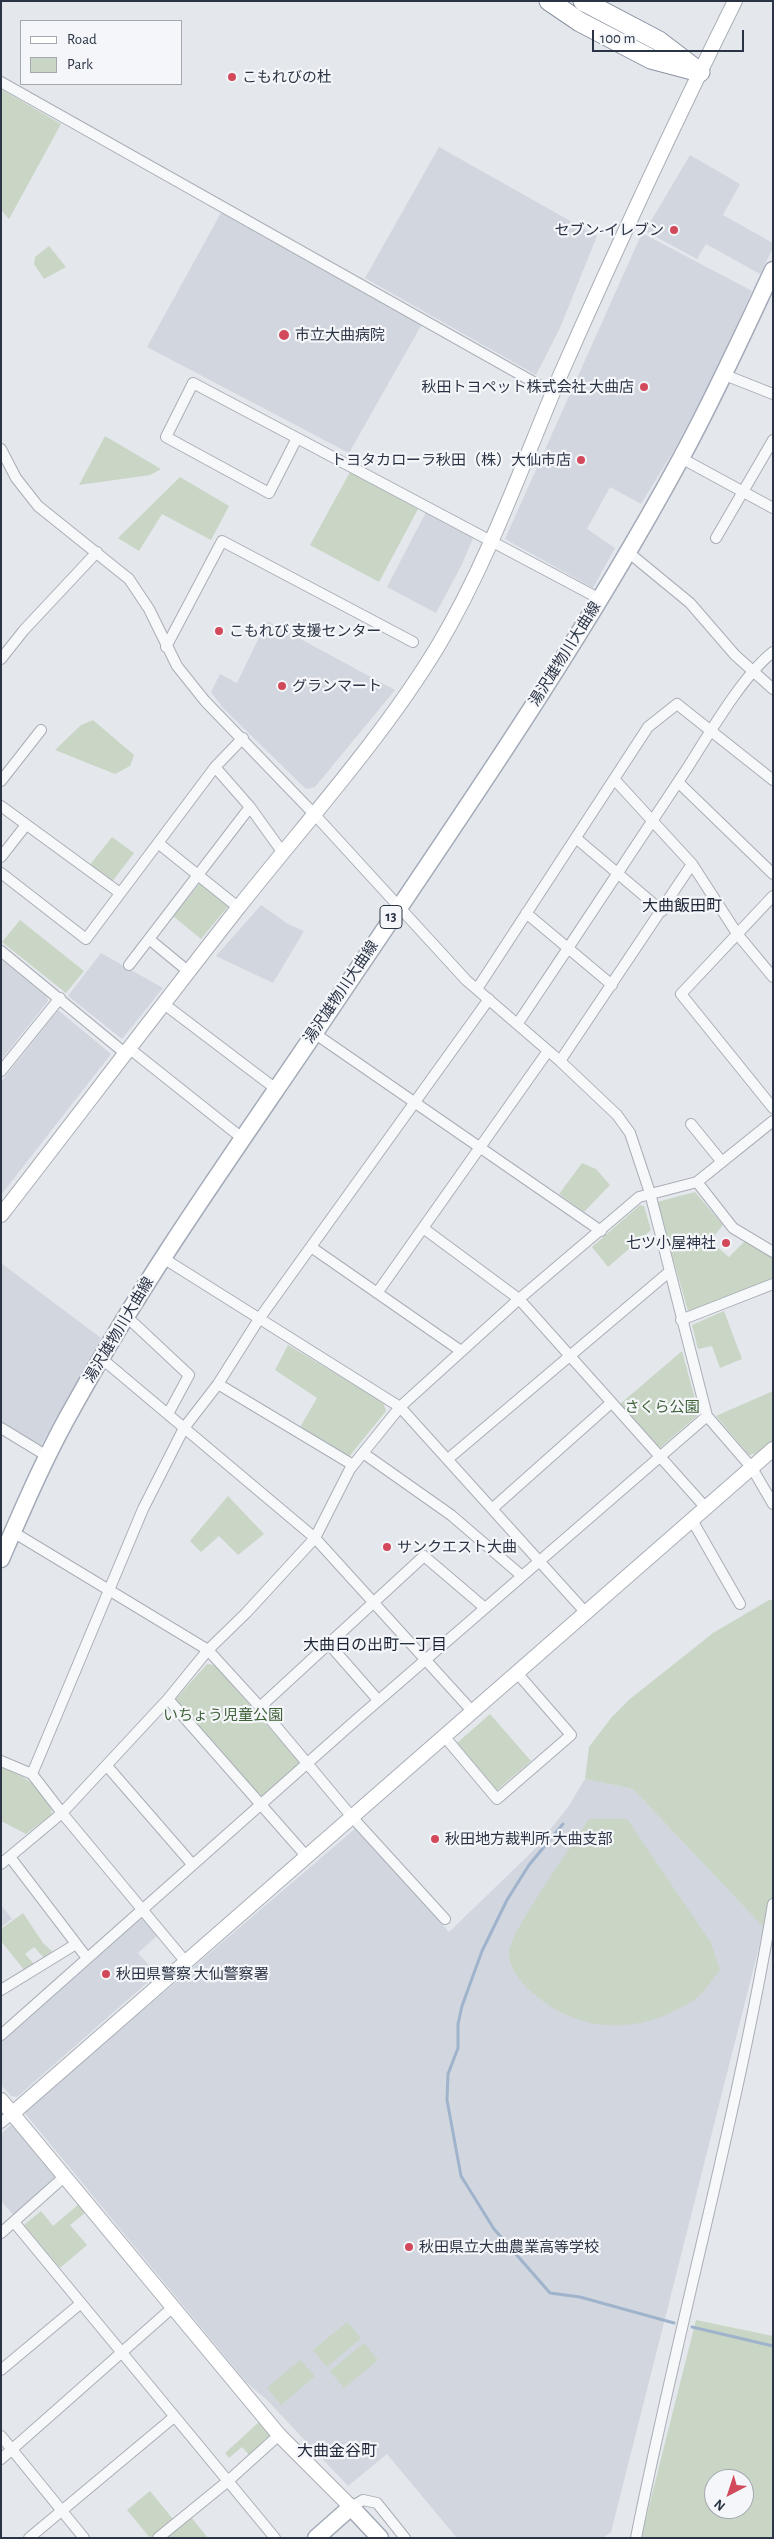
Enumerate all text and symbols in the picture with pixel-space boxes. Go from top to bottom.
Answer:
legend [20,20,182,85]
scale bar [594,20,746,52]
text: 100 m [600,31,635,46]
text: Road [67,32,97,47]
text: Park [67,57,93,72]
place label: こもれびの杜 [242,68,332,86]
marker: こもれびの杜 [226,71,238,83]
place label: セブン-イレブン [554,221,664,239]
marker: セブン-イレブン [668,224,680,236]
place label: 市立大曲病院 [295,326,385,344]
marker: 市立大曲病院 [277,328,291,342]
place label: 秋田トヨペット株式会社 大曲店 [422,378,634,396]
marker: 秋田トヨペット株式会社 大曲店 [638,381,650,393]
place label: トヨタカローラ秋田（株）大仙市店 [331,451,571,469]
marker: トヨタカローラ秋田（株）大仙市店 [575,454,587,466]
street label: 湯沢雄物川大曲線 [526,598,604,710]
place label: こもれび 支援センター [229,622,381,640]
marker: こもれび 支援センター [213,625,225,637]
place label: グランマート [292,677,382,695]
marker: グランマート [276,680,288,692]
district label: 大曲飯田町 [642,896,722,916]
road number: 13 [380,906,402,929]
street label: 湯沢雄物川大曲線 [300,937,382,1047]
place label: 七ツ小屋神社 [626,1234,716,1252]
marker: 七ツ小屋神社 [720,1237,732,1249]
street label: 湯沢雄物川大曲線 [80,1274,158,1386]
park label: さくら公園 [625,1398,699,1416]
place label: サンクエスト大曲 [397,1538,517,1556]
marker: サンクエスト大曲 [381,1541,393,1553]
district label: 大曲日の出町一丁目 [303,1635,447,1655]
park label: いちょう児童公園 [163,1706,283,1724]
place label: 秋田地方裁判所 大曲支部 [445,1830,612,1848]
marker: 秋田地方裁判所 大曲支部 [429,1833,441,1845]
place label: 秋田県警察 大仙警察署 [116,1965,268,1983]
marker: 秋田県警察 大仙警察署 [100,1968,112,1980]
place label: 秋田県立大曲農業高等学校 [419,2238,599,2256]
marker: 秋田県立大曲農業高等学校 [403,2241,415,2253]
district label: 大曲金谷町 [297,2441,377,2461]
north arrow [704,2469,754,2519]
text: N [712,2496,728,2513]

